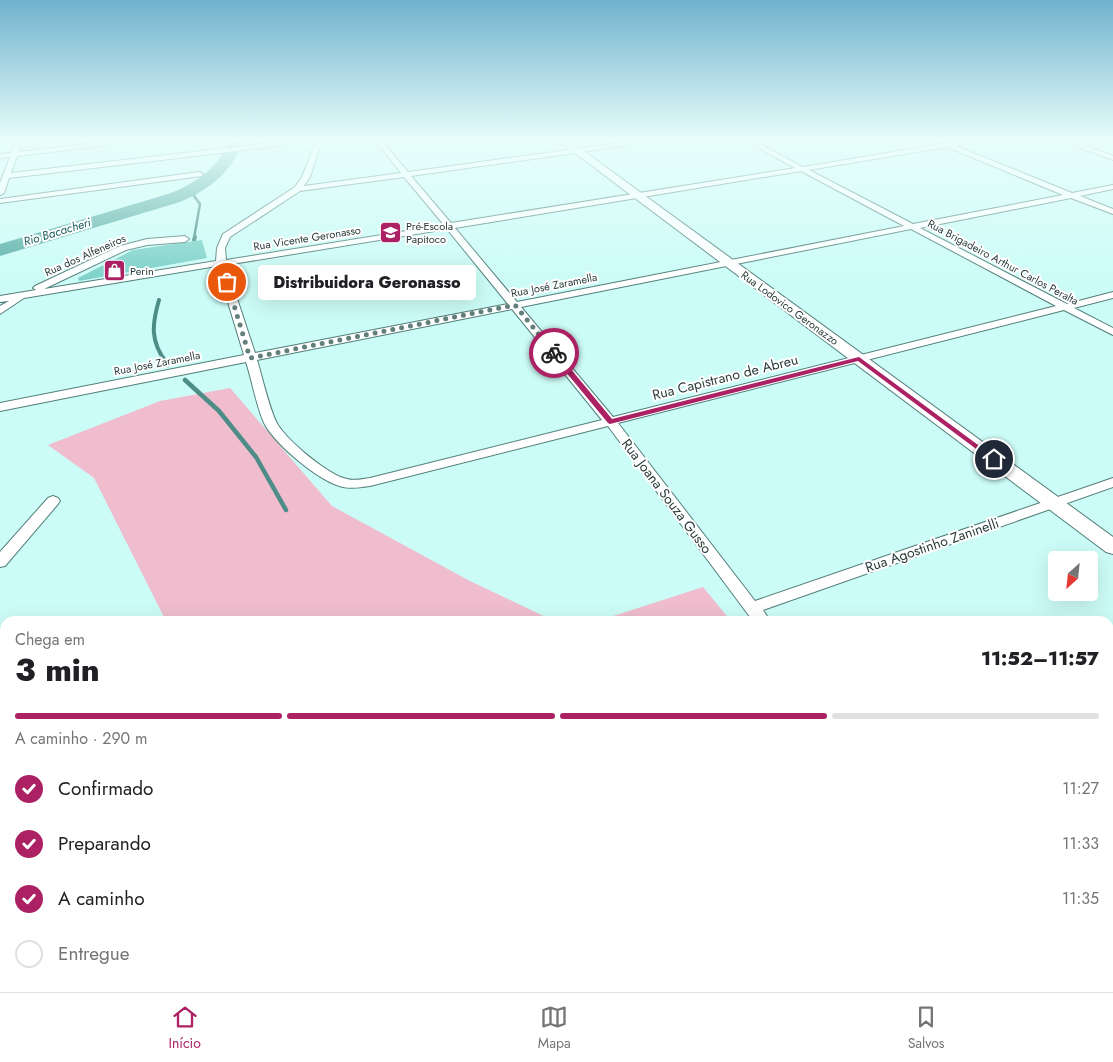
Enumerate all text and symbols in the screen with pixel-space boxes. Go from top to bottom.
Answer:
water label: Rio Bacacheri [21,213,94,251]
street label: Rua Brigadeiro Arthur Carlos Peralta [925,215,1081,309]
place label: Pré-Escola Papitoco [406,218,453,247]
school or university icon: Pré-Escola Papitoco [378,220,402,244]
street label: Rua Vicente Geronasso [252,222,362,254]
street label: Rua dos Alfeneiros [42,230,129,280]
shop icon: Perin [102,259,126,283]
pin [206,261,248,303]
place label: Perin [130,263,154,279]
callout: Distribuidora Geronasso [257,264,474,300]
street label: Rua Lodovico Geronazzo [738,267,842,349]
icon: bag [213,268,241,296]
street label: Rua José Zaramella [510,269,598,301]
text: Distribuidora Geronasso [273,271,461,294]
courier [529,328,579,378]
icon: bike [540,339,568,367]
street label: Rua José Zaramella [113,347,201,379]
street label: Rua Capistrano de Abreu [650,349,800,405]
street label: Rua Joana Souza Gusso [617,434,717,558]
pin [973,438,1015,480]
icon: home [980,445,1008,473]
street label: Rua Agostinho Zaninelli [862,513,1002,577]
north arrow [1048,551,1098,601]
map controls [1048,551,1098,601]
text: Chega em [15,628,85,651]
text: 11:52–11:57 [981,645,1099,672]
text: 3 min [15,647,100,693]
text: A caminho · 290 m [15,727,147,750]
icon: check [15,775,43,803]
text: Confirmado [58,775,153,802]
text: 11:27 [1062,777,1099,800]
icon: check [15,830,43,858]
text: Preparando [58,830,151,857]
text: 11:33 [1062,832,1099,855]
icon: check [15,885,43,913]
text: A caminho [58,885,145,912]
text: 11:35 [1062,887,1099,910]
text: Entregue [58,940,130,967]
tab: Início [168,1003,201,1053]
tab: Mapa [538,1003,571,1053]
tab: Salvos [908,1003,945,1053]

